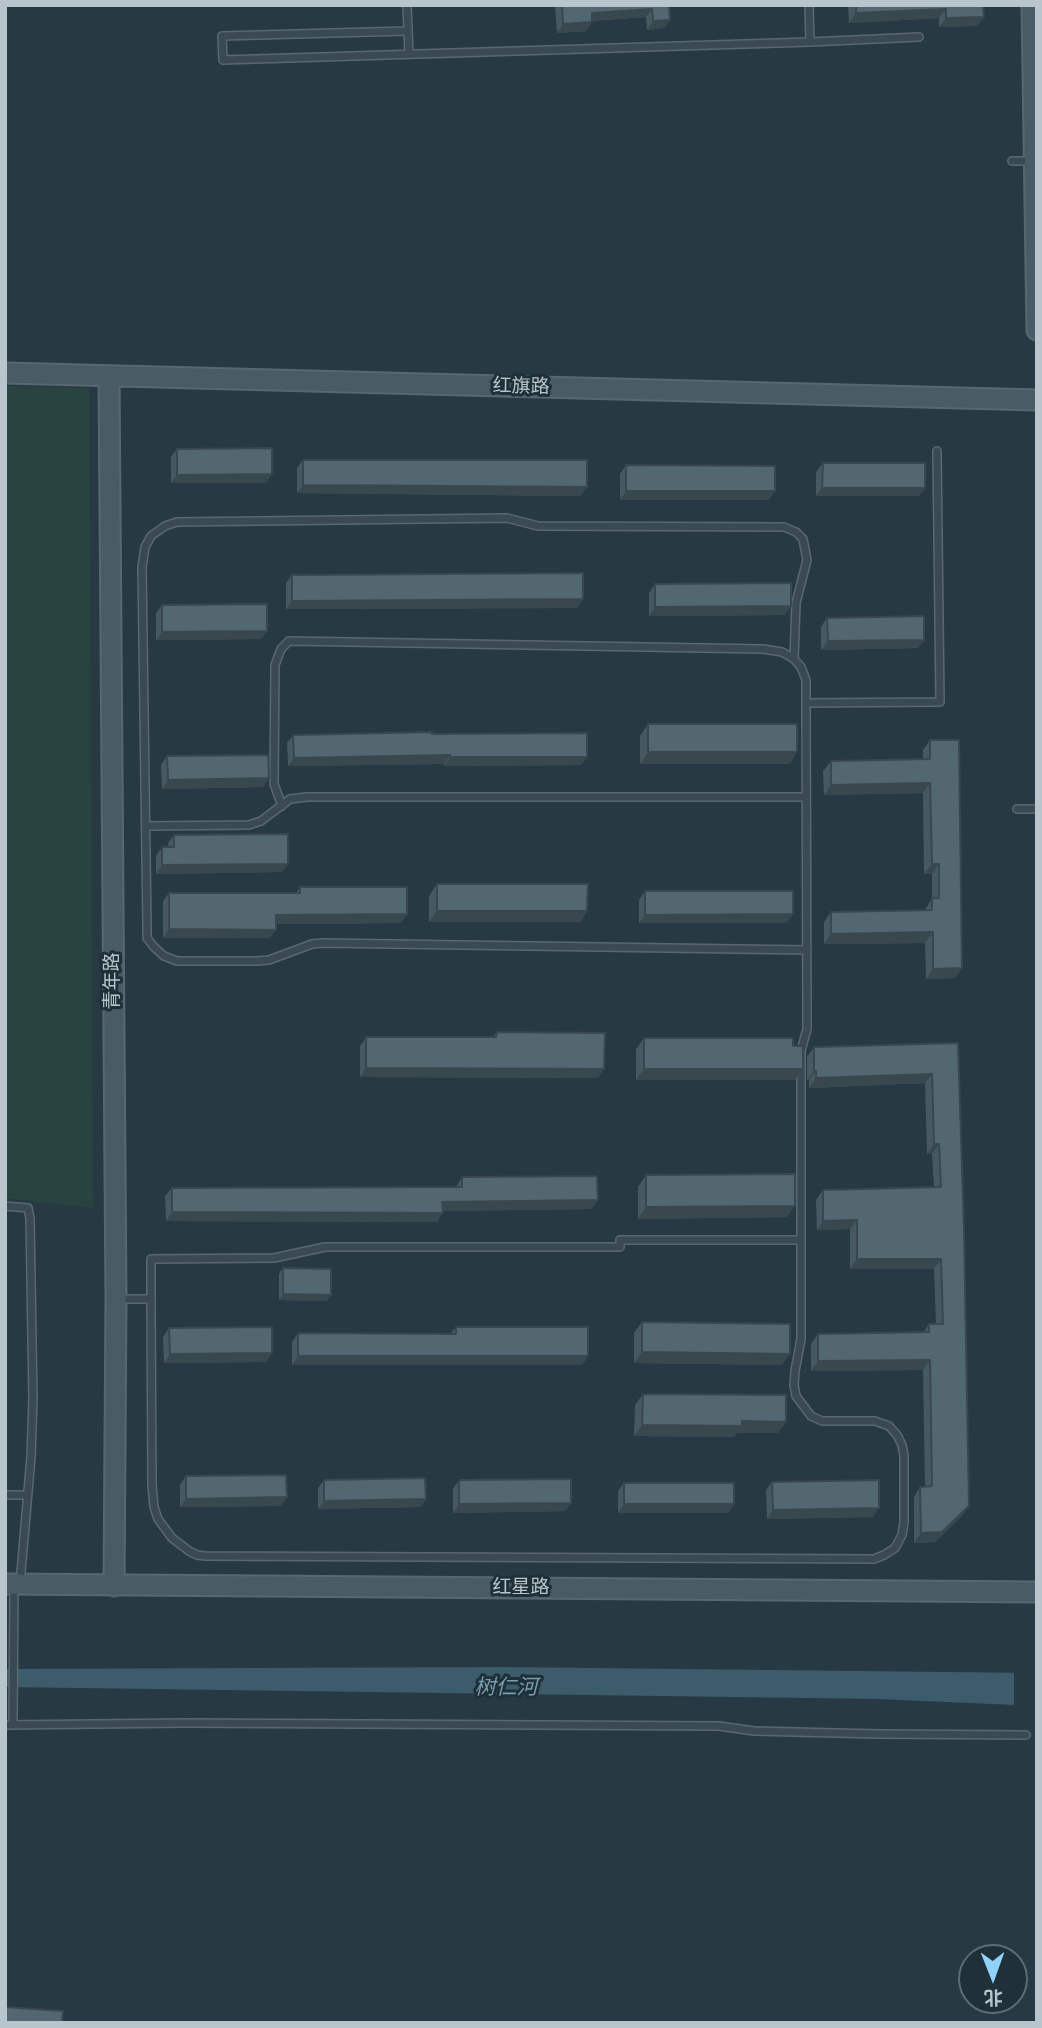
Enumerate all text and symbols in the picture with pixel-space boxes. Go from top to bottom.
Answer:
street label: 红旗路 [492,375,550,399]
street label: 青年路 [102,953,124,1009]
street label: 红星路 [493,1577,549,1599]
water label: 树仁河 [475,1675,537,1701]
north arrow [958,1944,1028,2014]
text: 北 [984,1985,1003,2011]

